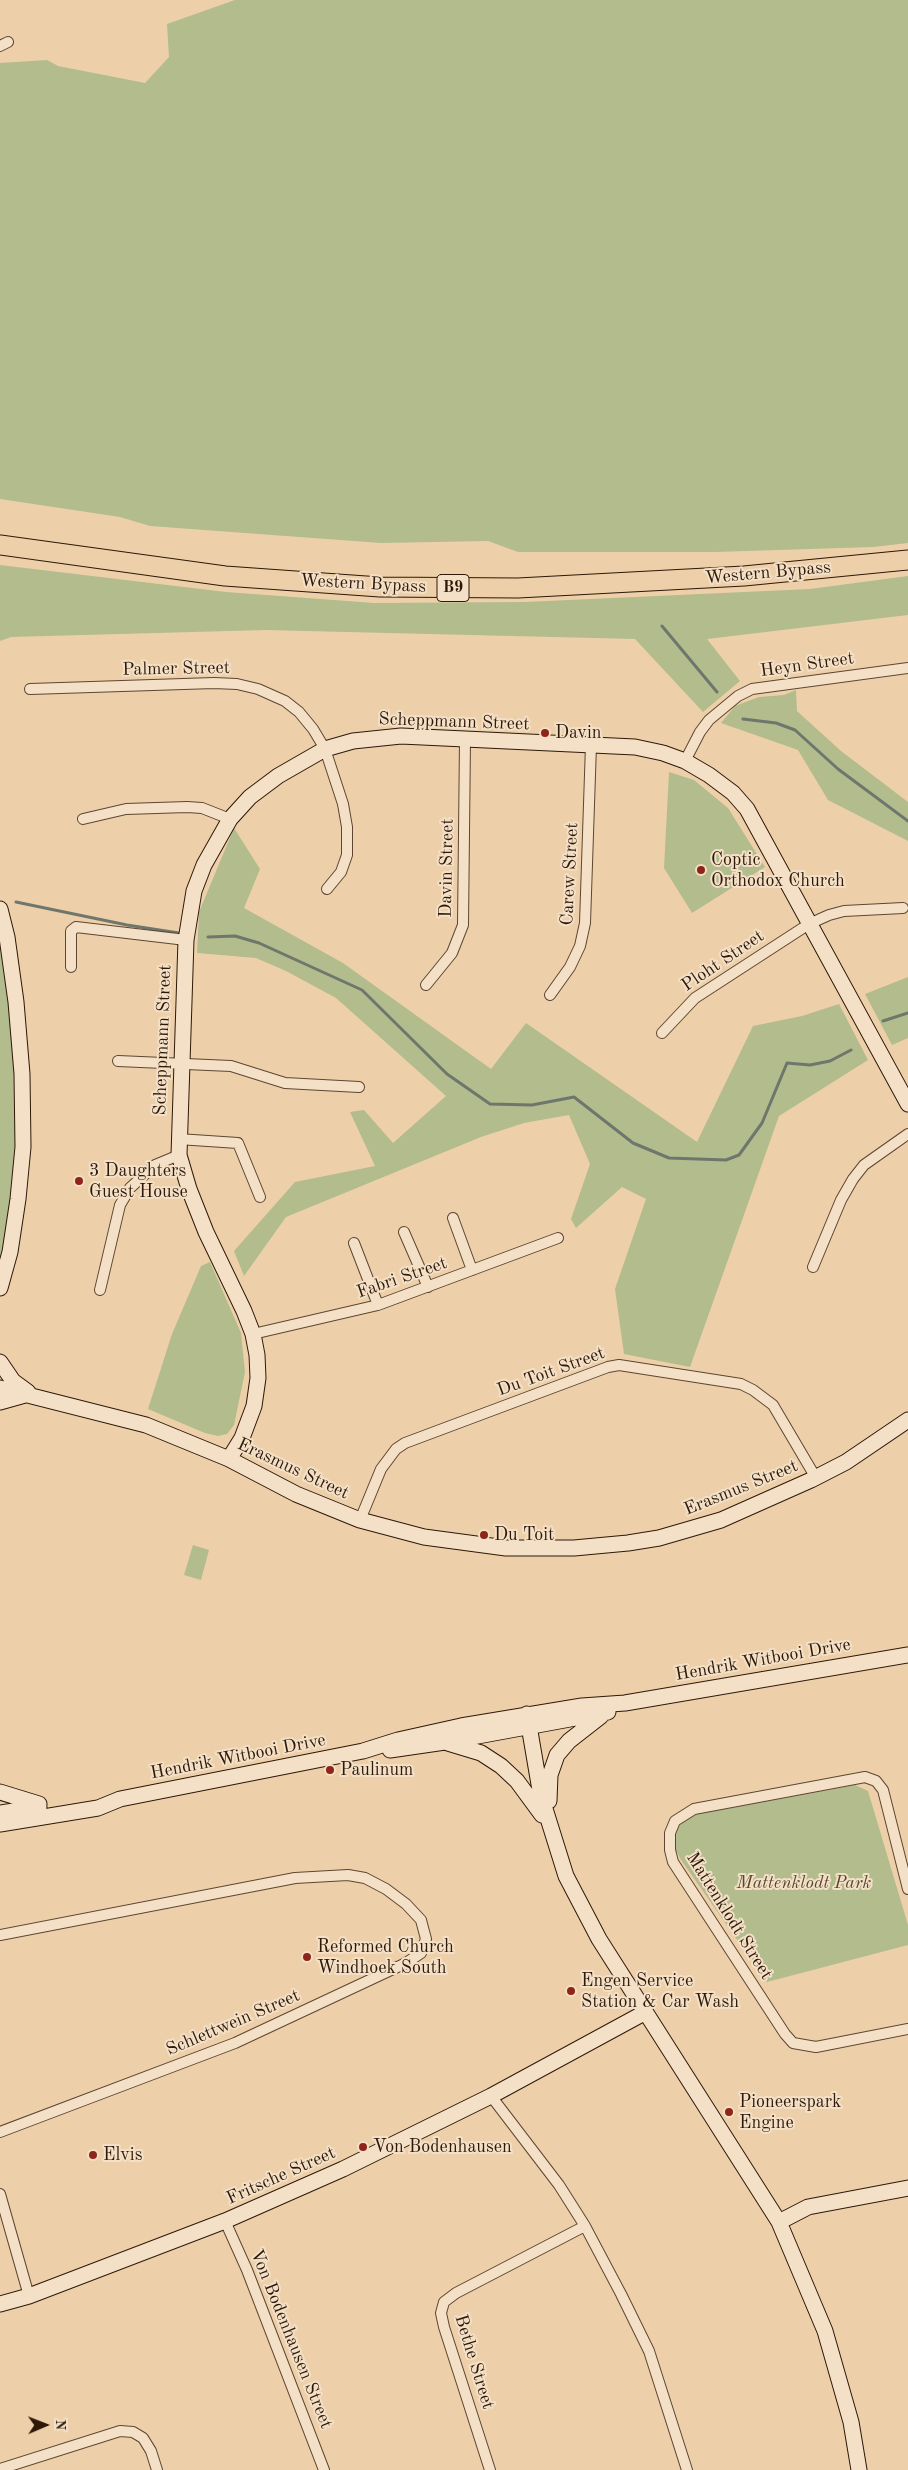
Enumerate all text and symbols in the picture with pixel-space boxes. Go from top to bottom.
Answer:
street label: Western Bypass [704,557,832,589]
street label: Western Bypass [299,570,427,598]
road number: B9 [437,574,469,602]
street label: Heyn Street [759,648,855,682]
street label: Palmer Street [122,657,230,681]
street label: Scheppmann Street [378,709,530,735]
place label: Davin [555,722,601,744]
marker: Davin [539,727,551,739]
street label: Davin Street [435,818,459,918]
street label: Carew Street [557,822,583,926]
place label: Coptic Orthodox Church [711,849,845,892]
marker: Coptic Orthodox Church [695,864,707,876]
street label: Ploht Street [678,926,768,996]
street label: Scheppmann Street [150,964,176,1116]
place label: 3 Daughters Guest House [89,1160,188,1202]
marker: 3 Daughters Guest House [73,1175,85,1187]
street label: Fabri Street [354,1252,450,1304]
street label: Du Toit Street [494,1343,608,1401]
street label: Erasmus Street [234,1434,352,1504]
street label: Erasmus Street [681,1455,801,1521]
place label: Du Toit [494,1524,554,1546]
marker: Du Toit [478,1529,490,1541]
street label: Hendrik Witbooi Drive [673,1634,853,1686]
street label: Hendrik Witbooi Drive [149,1729,327,1785]
place label: Paulinum [340,1759,413,1781]
marker: Paulinum [324,1764,336,1776]
street label: Mattenklodt Street [681,1848,777,1984]
park label: Mattenklodt Park [737,1872,871,1894]
place label: Reformed Church Windhoek South [317,1936,454,1978]
marker: Reformed Church Windhoek South [301,1951,313,1963]
place label: Engen Service Station & Car Wash [581,1970,739,2012]
street label: Schlettwein Street [163,1985,303,2061]
marker: Engen Service Station & Car Wash [565,1985,577,1997]
place label: Pioneerspark Engine [739,2091,841,2134]
marker: Pioneerspark Engine [723,2106,735,2118]
place label: Von Bodenhausen [373,2136,512,2158]
marker: Von Bodenhausen [357,2141,369,2153]
street label: Fritsche Street [223,2142,339,2210]
place label: Elvis [103,2144,142,2166]
marker: Elvis [87,2149,99,2161]
street label: Von Bodenhausen Street [245,2246,337,2432]
street label: Bethe Street [449,2312,499,2412]
north arrow [20,2400,70,2450]
text: N [53,2419,67,2430]

